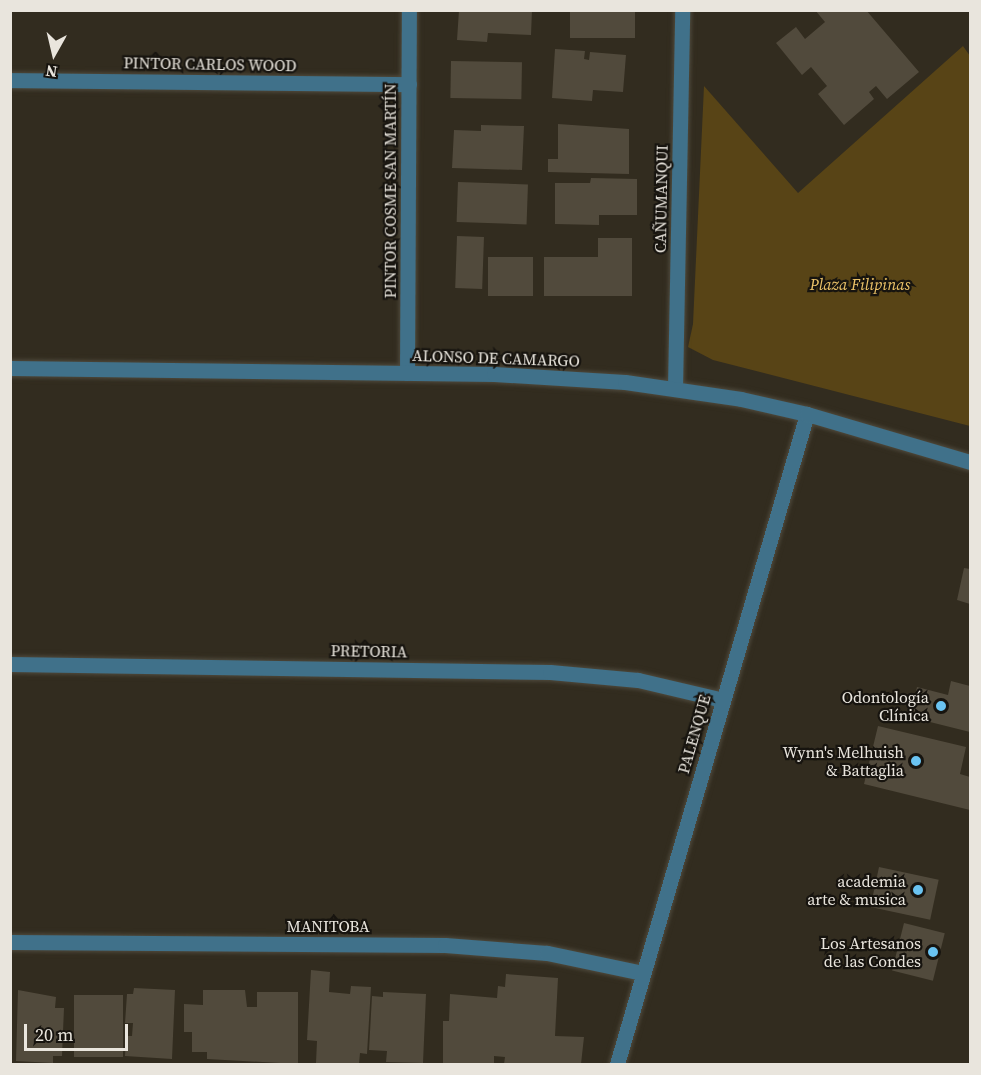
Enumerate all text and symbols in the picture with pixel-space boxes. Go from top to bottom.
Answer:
north arrow [24,24,84,84]
street label: PINTOR CARLOS WOOD [123,53,297,75]
text: N [44,60,59,84]
street label: PINTOR COSME SAN MARTÍN [380,84,400,298]
street label: CAÑUMANQUI [650,145,672,253]
park label: Plaza Filipinas [810,274,910,294]
street label: ALONSO DE CAMARGO [412,345,580,371]
street label: PRETORIA [330,641,408,661]
place label: Odontología Clínica [842,687,929,725]
street label: PALENQUE [674,692,714,776]
marker: Odontología Clínica [934,699,948,713]
place label: Wynn's Melhuish & Battaglia [782,742,904,780]
marker: Wynn's Melhuish & Battaglia [909,754,923,768]
place label: academia arte & musica [807,871,906,909]
marker: academia arte & musica [911,883,925,897]
street label: MANITOBA [286,916,370,936]
place label: Los Artesanos de las Condes [821,933,921,971]
marker: Los Artesanos de las Condes [926,945,940,959]
scale bar [27,1012,130,1050]
text: 20 m [35,1022,73,1047]

